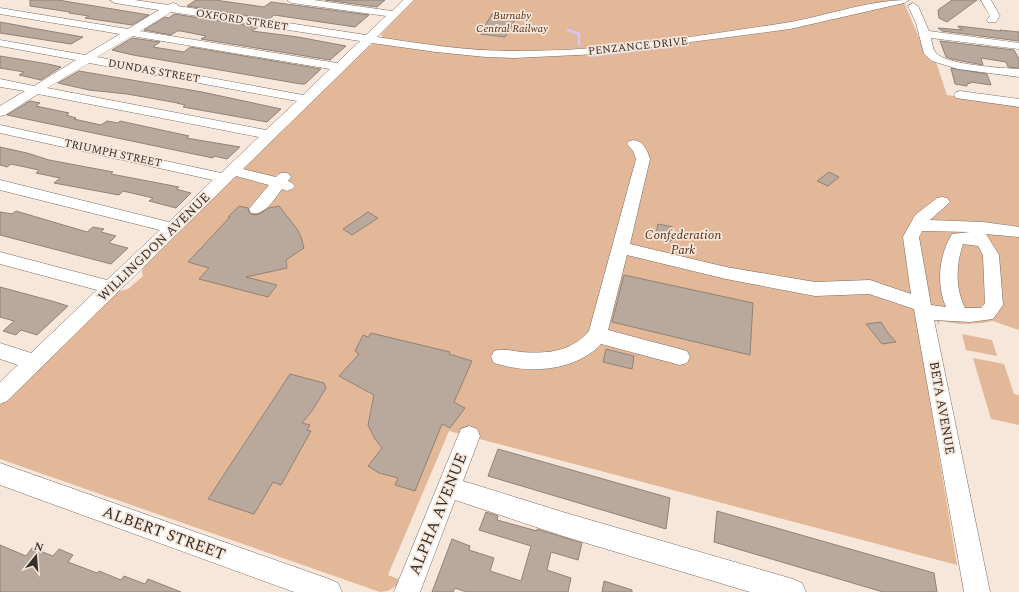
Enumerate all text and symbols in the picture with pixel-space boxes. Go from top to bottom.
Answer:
street label: OXFORD STREET [195,4,289,36]
park label: Burnaby Central Railway [476,7,548,37]
street label: PENZANCE DRIVE [587,32,689,60]
street label: DUNDAS STREET [107,55,201,87]
street label: TRIUMPH STREET [63,134,163,172]
street label: WILLINGDON AVENUE [93,188,215,306]
park label: Confederation Park [645,225,721,260]
street label: BETA AVENUE [924,360,960,456]
street label: ALPHA AVENUE [403,449,473,579]
street label: ALBERT STREET [99,500,229,567]
north arrow [16,536,56,576]
text: N [32,537,46,556]

